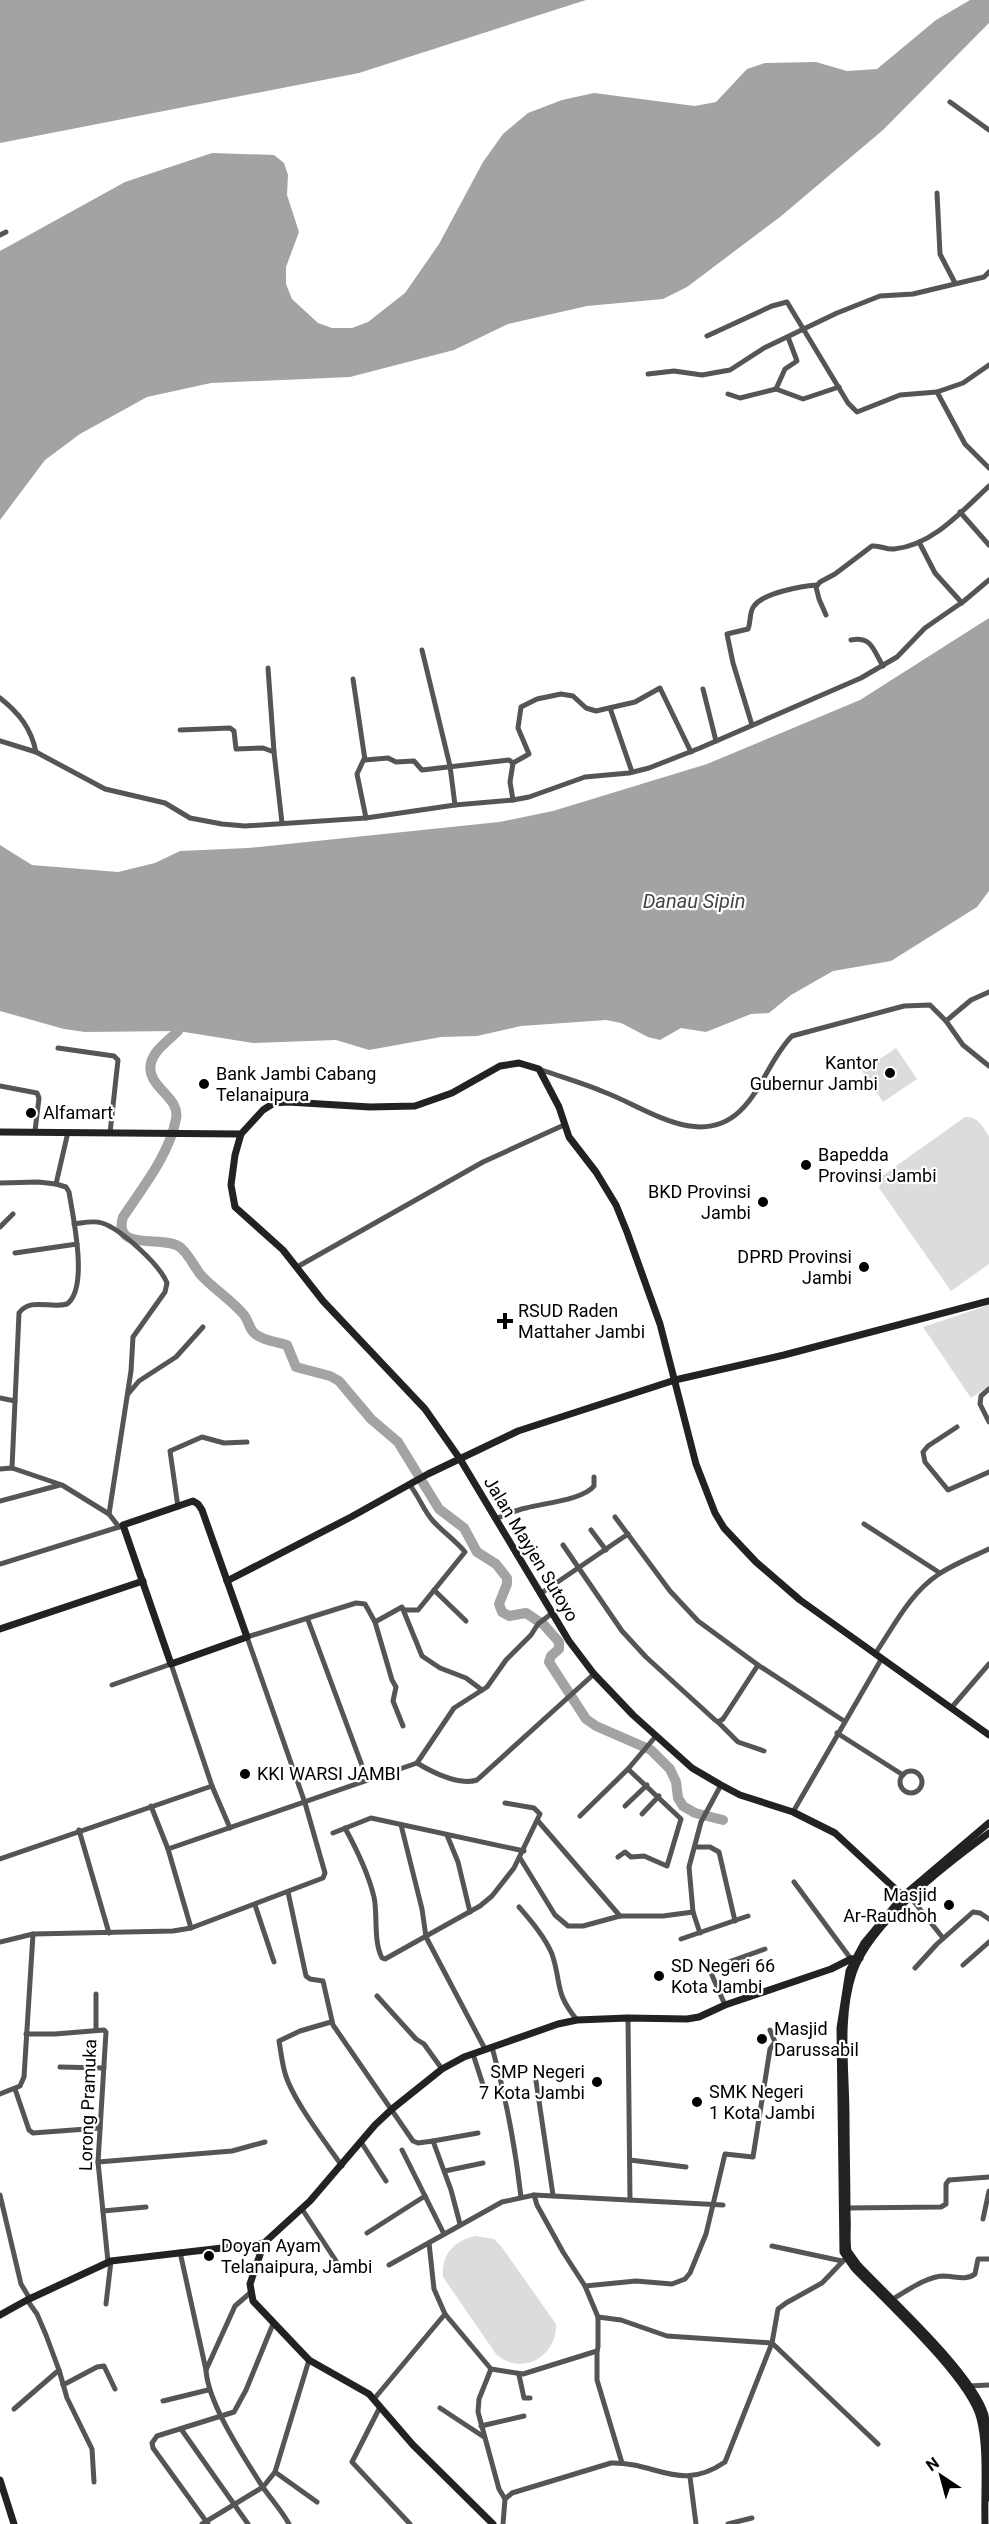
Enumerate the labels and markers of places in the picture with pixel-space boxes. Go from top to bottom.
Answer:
place label: Kantor Gubernur Jambi [750,1052,878,1094]
place label: Bank Jambi Cabang Telanaipura [216,1063,376,1105]
marker: Kantor Gubernur Jambi [883,1066,897,1080]
marker: Bank Jambi Cabang Telanaipura [197,1077,211,1091]
place label: Alfamart [43,1102,113,1123]
marker: Alfamart [24,1106,38,1120]
place label: Bapedda Provinsi Jambi [818,1144,937,1186]
marker: Bapedda Provinsi Jambi [799,1158,813,1172]
place label: BKD Provinsi Jambi [648,1181,751,1223]
marker: BKD Provinsi Jambi [756,1195,770,1209]
place label: DPRD Provinsi Jambi [737,1246,852,1288]
marker: DPRD Provinsi Jambi [857,1260,871,1274]
place label: RSUD Raden Mattaher Jambi [518,1300,645,1342]
marker: RSUD Raden Mattaher Jambi [496,1312,514,1330]
place label: KKI WARSI JAMBI [257,1763,401,1784]
marker: KKI WARSI JAMBI [238,1767,252,1781]
place label: Masjid Ar-Raudhoh [843,1884,937,1926]
marker: Masjid Ar-Raudhoh [942,1898,956,1912]
place label: SD Negeri 66 Kota Jambi [671,1955,775,1997]
marker: SD Negeri 66 Kota Jambi [652,1969,666,1983]
place label: Masjid Darussabil [774,2018,859,2060]
marker: Masjid Darussabil [755,2032,769,2046]
place label: SMP Negeri 7 Kota Jambi [479,2061,585,2103]
marker: SMP Negeri 7 Kota Jambi [590,2075,604,2089]
place label: SMK Negeri 1 Kota Jambi [709,2081,815,2123]
marker: SMK Negeri 1 Kota Jambi [690,2095,704,2109]
place label: Doyan Ayam Telanaipura, Jambi [221,2235,372,2277]
marker: Doyan Ayam Telanaipura, Jambi [202,2249,216,2263]

